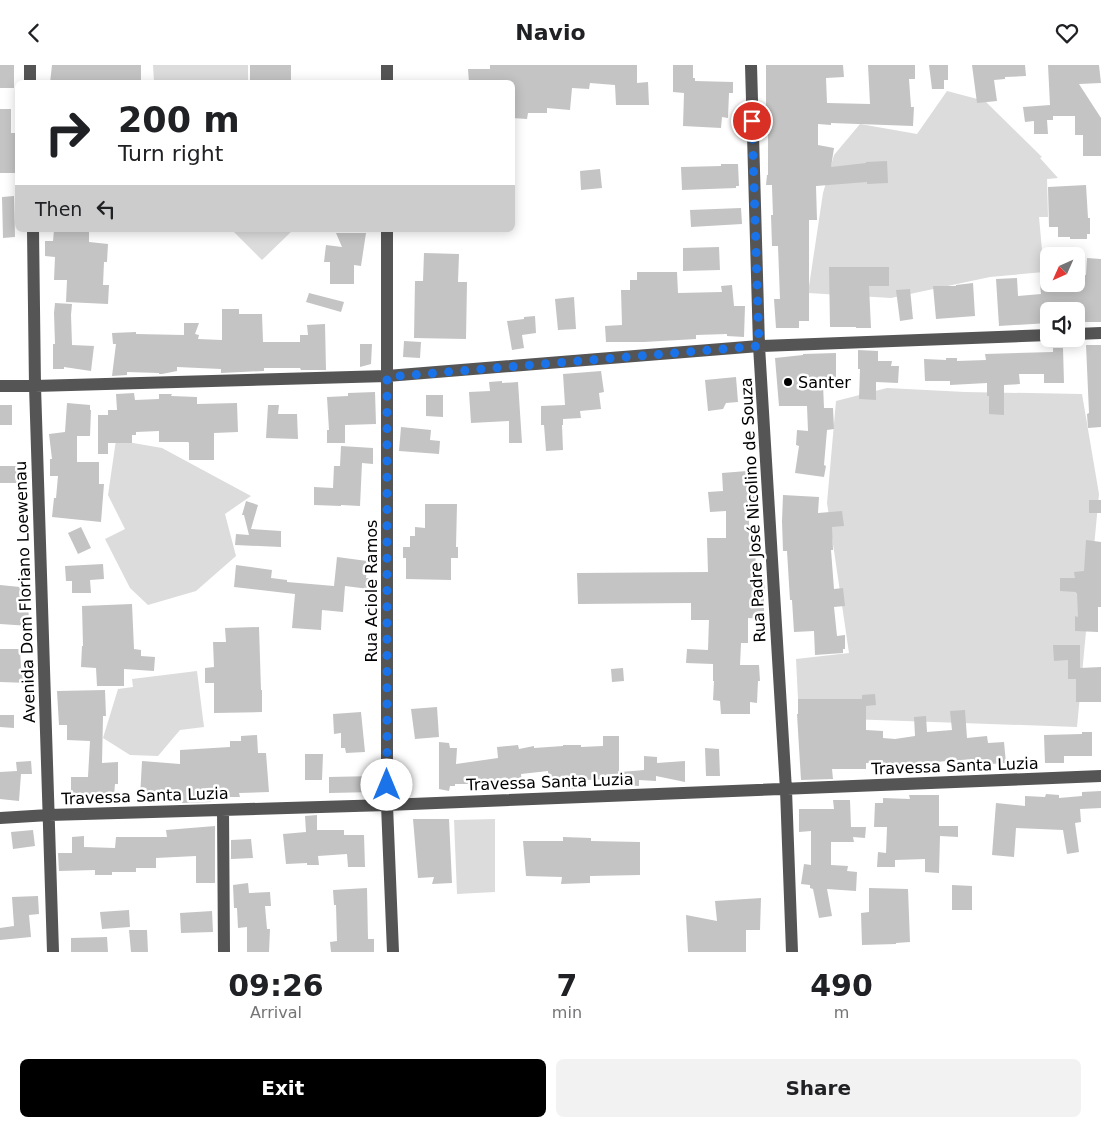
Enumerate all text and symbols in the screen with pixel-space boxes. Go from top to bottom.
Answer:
icon: back [20,19,48,47]
icon: heart [1053,19,1081,47]
text: Navio [515,20,586,45]
icon: right [35,100,100,165]
text: 200 m [118,100,240,140]
pin [731,100,773,142]
icon: arrive [738,107,766,135]
text: Turn right [118,141,223,166]
icon: left [92,195,120,223]
text: Then [35,198,82,220]
north arrow [1040,247,1085,293]
map controls [1040,247,1085,347]
button: sound [1040,302,1085,347]
place label: Santer [798,373,851,392]
marker: Santer [782,376,794,388]
street label: Rua Padre José Nicolino de Souza [737,377,769,643]
street label: Avenida Dom Floriano Loewenau [11,461,39,723]
street label: Rua Aciole Ramos [362,520,381,662]
street label: Travessa Santa Luzia [870,754,1039,778]
position arrow [360,758,412,810]
street label: Travessa Santa Luzia [465,770,634,794]
street label: Travessa Santa Luzia [60,784,229,808]
text: 09:26 [228,968,324,1003]
text: 7 [556,968,577,1003]
text: 490 [810,968,873,1003]
text: Arrival [250,1003,302,1022]
text: min [552,1003,582,1022]
text: m [834,1003,849,1022]
button: Exit [20,1059,546,1117]
button: Share [556,1059,1081,1117]

